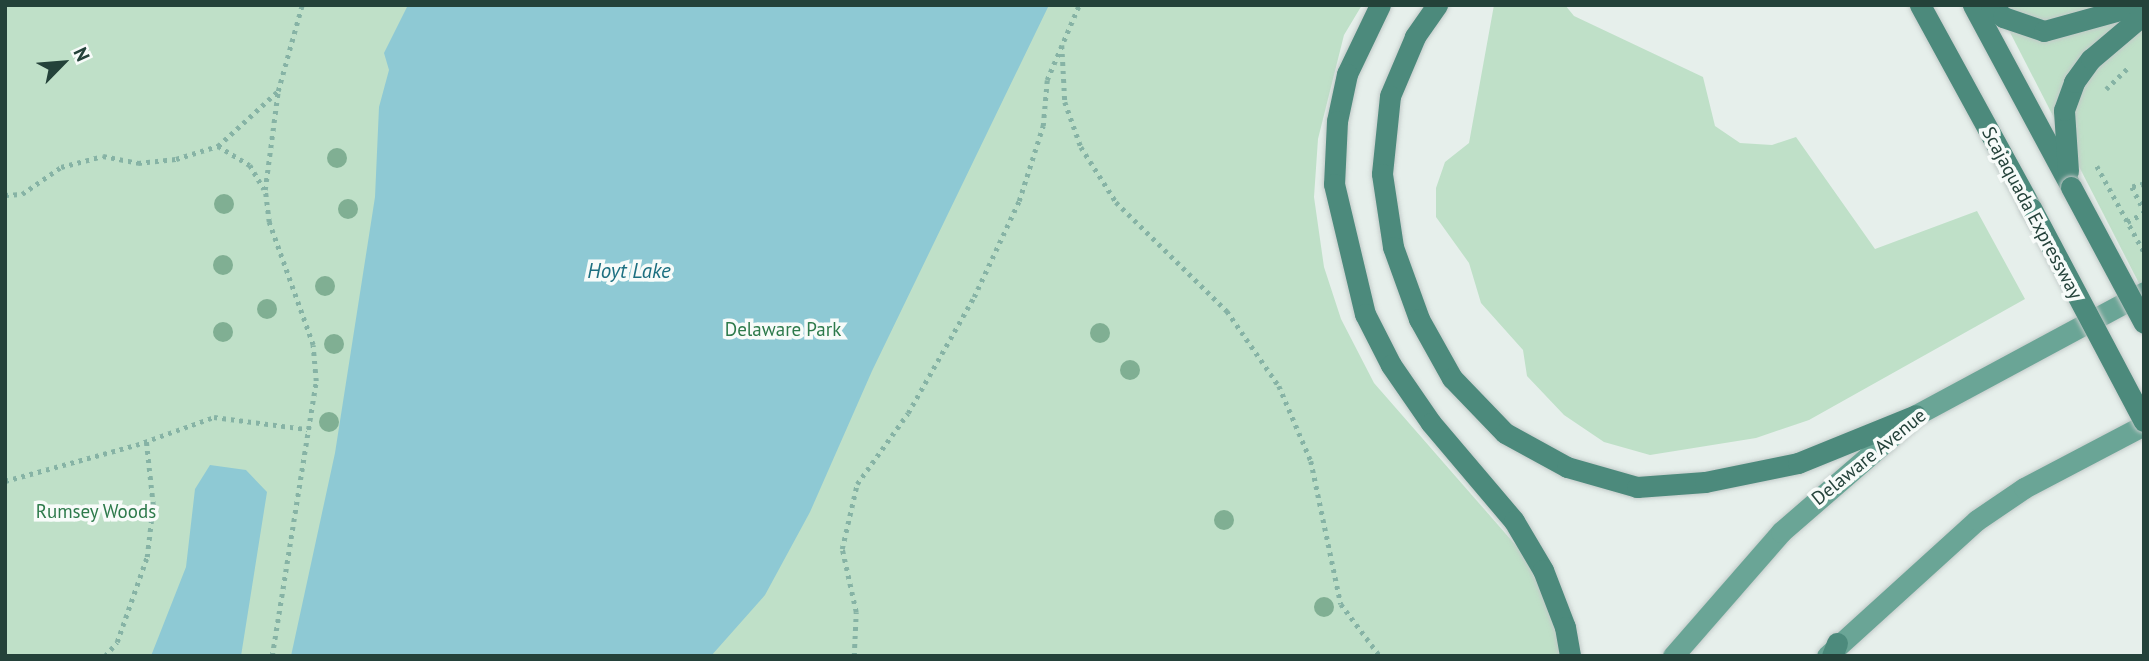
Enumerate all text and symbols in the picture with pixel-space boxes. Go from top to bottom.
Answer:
north arrow [28,28,98,98]
text: N [69,43,96,65]
street label: Scajaquada Expressway [1977,123,2087,303]
water label: Hoyt Lake [587,258,671,284]
park label: Delaware Park [725,319,841,341]
street label: Delaware Avenue [1807,404,1931,510]
park label: Rumsey Woods [35,501,157,523]

